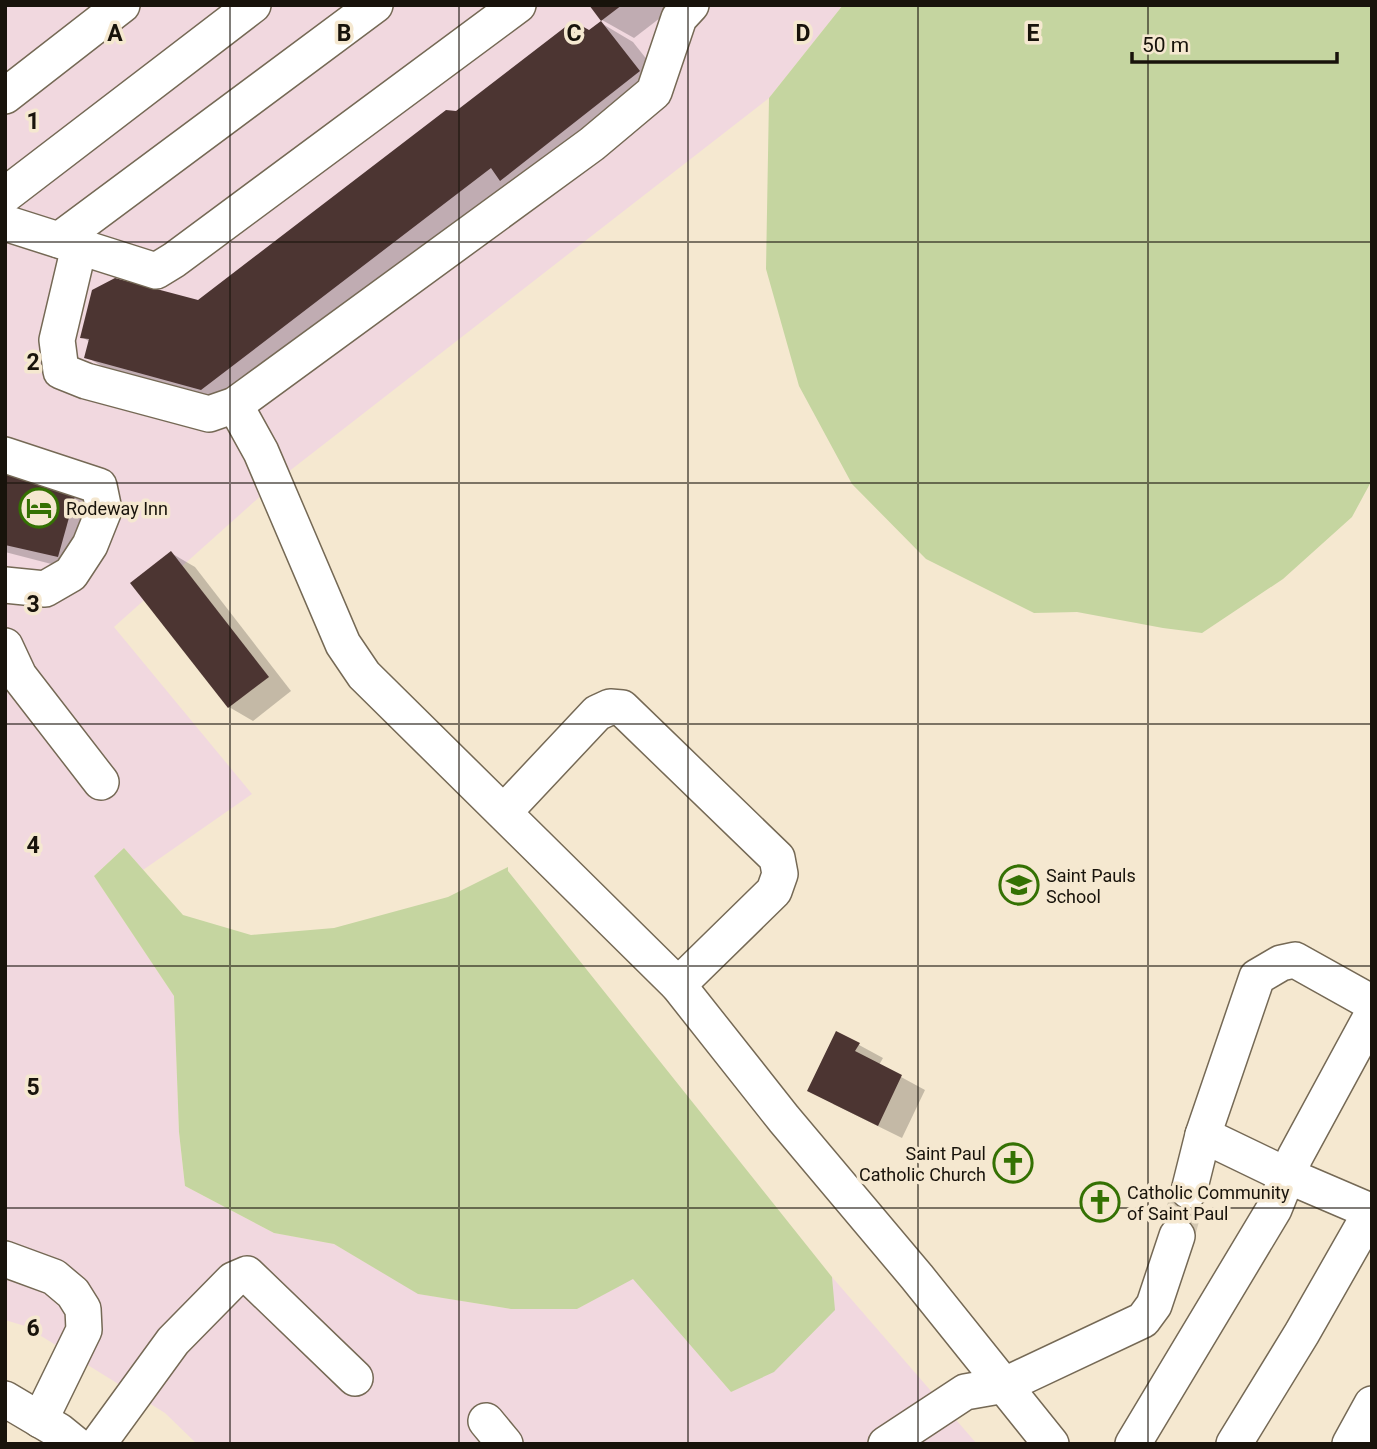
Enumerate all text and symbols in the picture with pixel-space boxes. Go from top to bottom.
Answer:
text: A [107,20,123,47]
text: B [337,20,351,47]
text: C [566,20,582,47]
text: D [796,20,810,47]
text: E [1027,20,1040,47]
scale bar [1132,21,1337,65]
text: 50 m [1142,33,1189,57]
text: 1 [26,108,40,135]
text: 2 [26,349,40,376]
hotel icon: Rodeway Inn [18,487,60,529]
place label: Rodeway Inn [66,498,168,519]
text: 3 [26,591,40,618]
text: 4 [26,832,40,859]
school or university icon: Saint Pauls School [998,864,1040,906]
place label: Saint Pauls School [1046,865,1136,907]
text: 5 [26,1074,40,1101]
church icon: Saint Paul Catholic Church [992,1142,1034,1184]
place label: Saint Paul Catholic Church [859,1143,986,1185]
church icon: Catholic Community of Saint Paul [1079,1181,1121,1223]
place label: Catholic Community of Saint Paul [1127,1182,1290,1224]
text: 6 [26,1315,40,1342]

